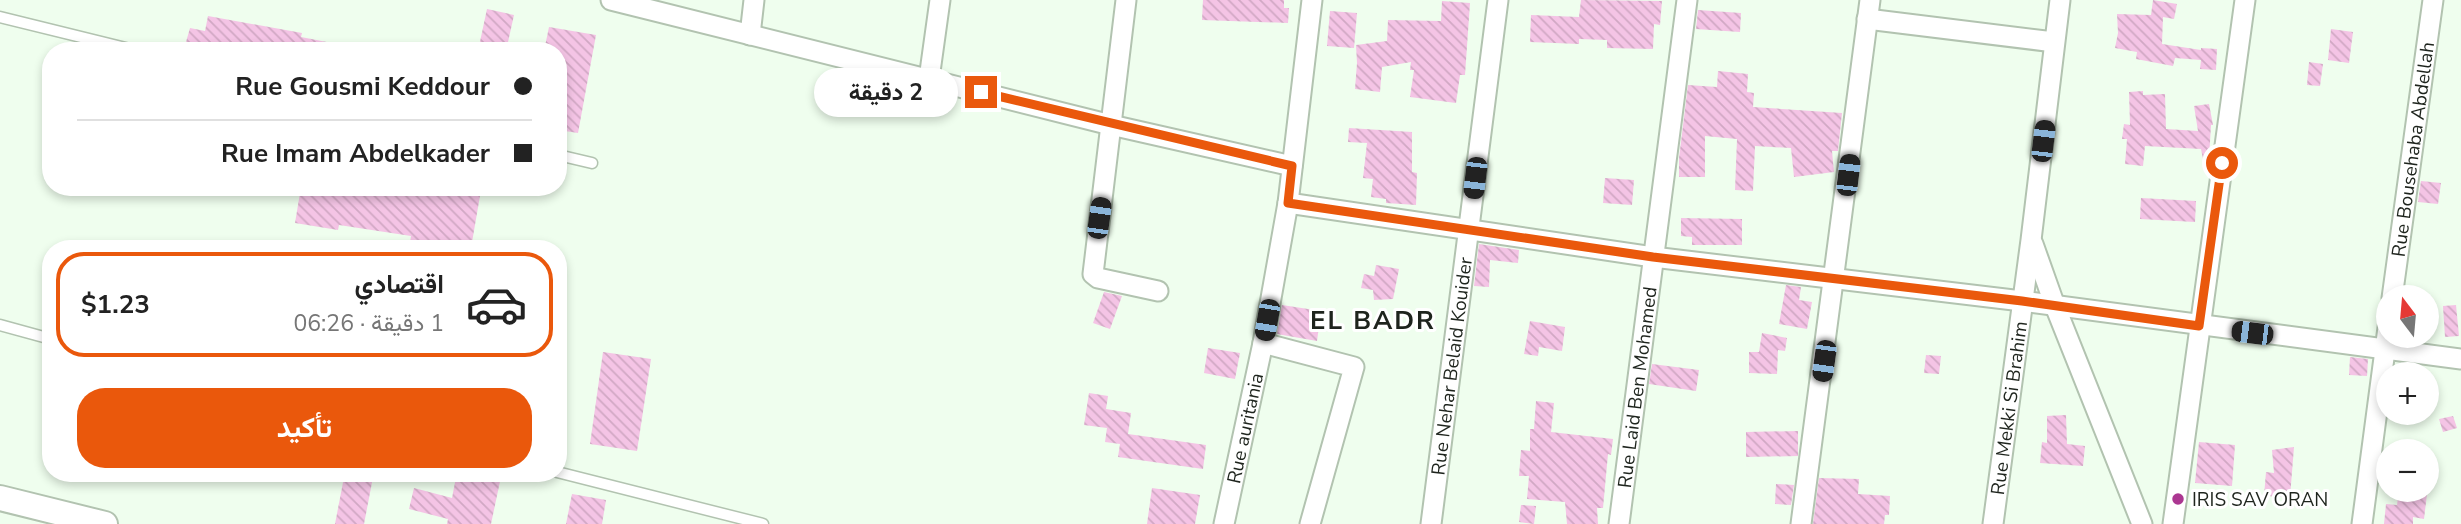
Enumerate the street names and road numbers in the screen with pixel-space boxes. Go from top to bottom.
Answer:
street label: Rue Bousehaba Abdellah [2386,40,2441,259]
street label: Rue Nehar Belaid Kouider [1425,256,1479,477]
street label: Rue Laid Ben Mohamed [1612,285,1664,490]
street label: Rue Mekki Si Brahim [1985,320,2034,497]
street label: Rue auritania [1221,371,1270,486]

